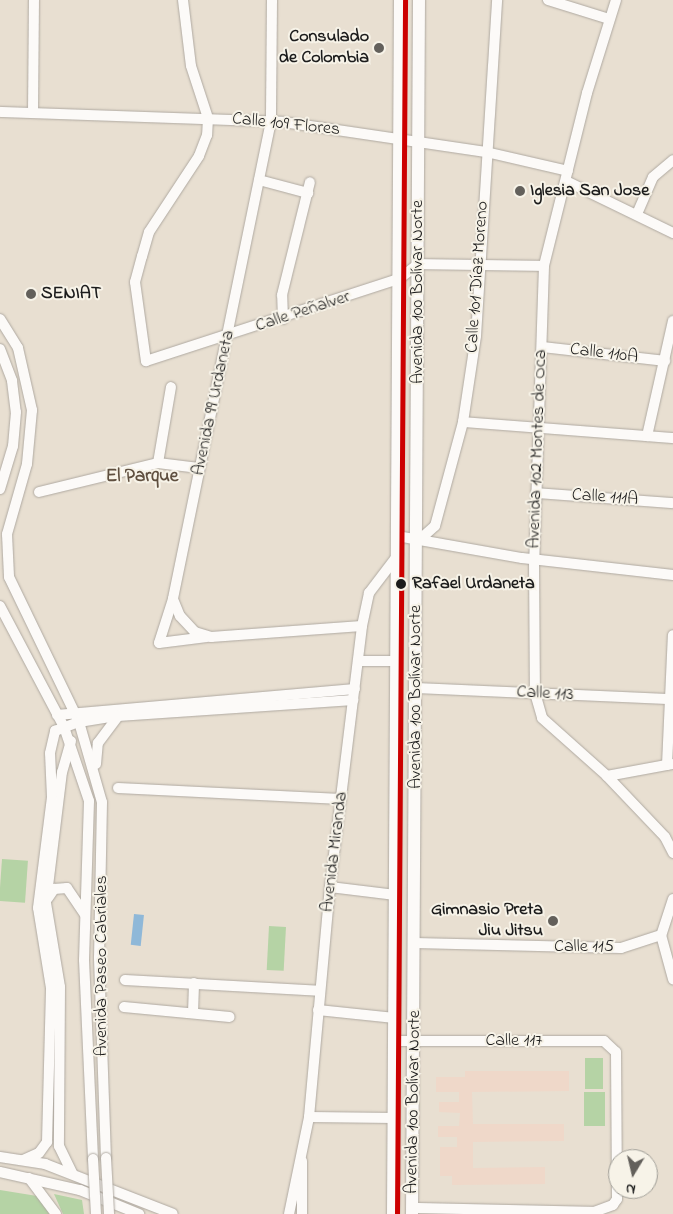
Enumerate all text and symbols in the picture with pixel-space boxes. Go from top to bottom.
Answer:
place label: Consulado de Colombia [279,27,369,70]
marker: Consulado de Colombia [373,42,385,54]
street label: Calle 109 Flores [231,109,341,141]
place label: Iglesia San Jose [530,180,649,202]
marker: Iglesia San Jose [514,185,526,197]
street label: Avenida 100 Bolívar Norte [407,200,429,384]
street label: Calle 101 Díaz Moreno [462,200,494,354]
place label: SENIAT [41,283,101,305]
street label: Calle Peñalver [253,287,353,337]
marker: SENIAT [25,288,37,300]
street label: Avenida 99 Urdaneta [188,328,240,478]
street label: Calle 110A [569,339,639,369]
street label: Avenida 102 Montes de Oca [524,349,552,549]
district label: El Parque [106,466,178,488]
street label: Calle 111A [571,485,639,511]
place label: Rafael Urdaneta [412,573,535,595]
marker: Rafael Urdaneta [394,577,408,591]
street label: Avenida 100 Bolívar Norte [405,605,427,789]
street label: Calle 113 [516,682,574,706]
street label: Avenida Miranda [317,791,353,913]
street label: Avenida Paseo Cabriales [91,875,113,1057]
place label: Gimnasio Preta Jiu Jitsu [431,900,543,942]
marker: Gimnasio Preta Jiu Jitsu [547,915,559,927]
street label: Calle 115 [554,936,614,958]
street label: Avenida 100 Bolívar Norte [402,1010,426,1194]
street label: Calle 117 [485,1030,543,1052]
north arrow [608,1149,658,1199]
text: N [624,1177,637,1199]

